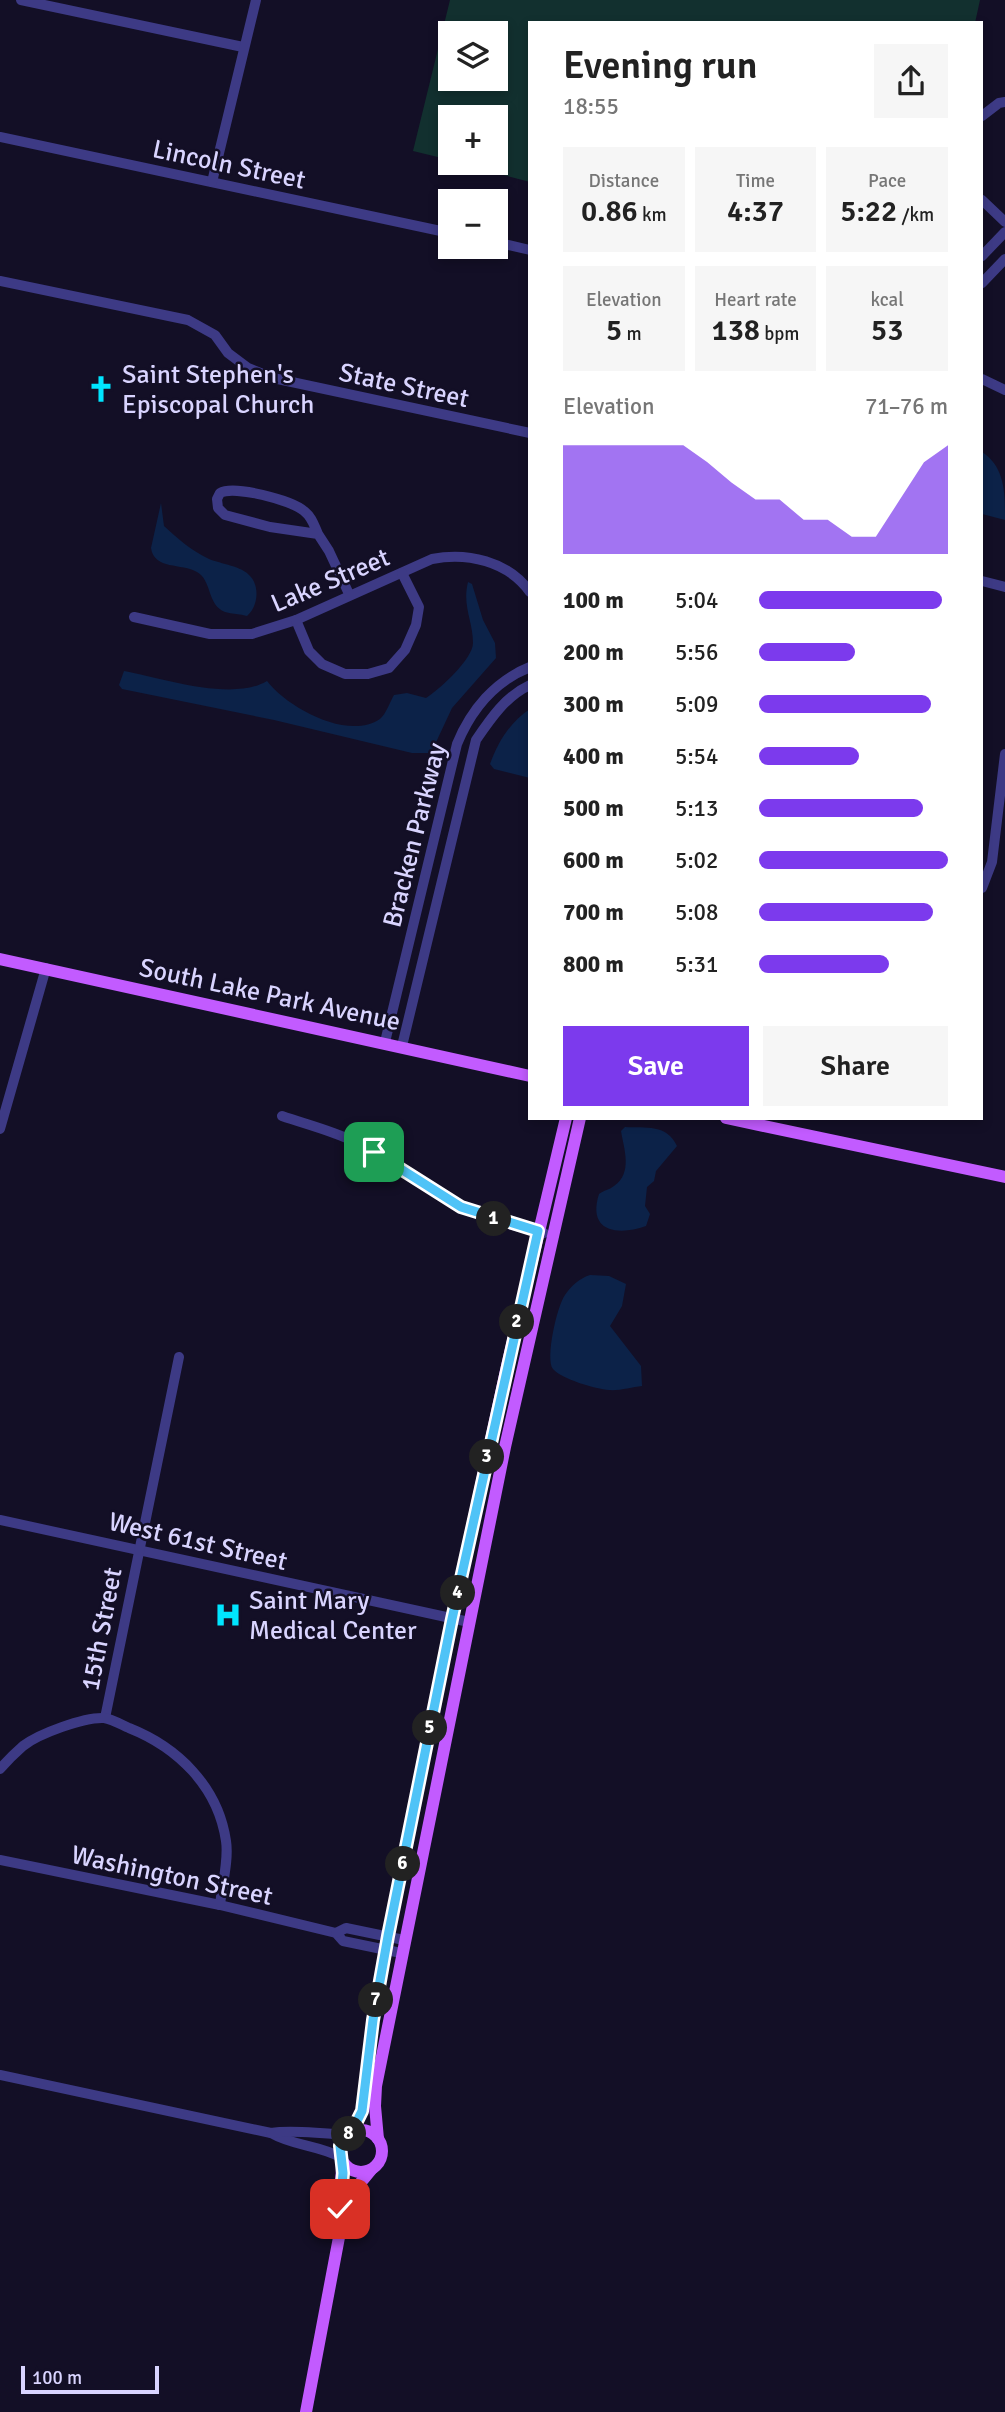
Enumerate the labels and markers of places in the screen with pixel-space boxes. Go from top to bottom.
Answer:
place label: Saint Stephen's Episcopal Church [122,359,314,421]
church icon: Saint Stephen's Episcopal Church [86,374,116,404]
pin [344,1122,404,1182]
pin: 1 [476,1202,512,1236]
pin: 2 [500,1304,534,1340]
pin: 3 [470,1440,504,1474]
pin: 4 [440,1576,476,1610]
place label: Saint Mary Medical Center [249,1585,417,1647]
hospital icon: Saint Mary Medical Center [213,1600,243,1630]
pin: 5 [412,1710,448,1746]
pin: 6 [386,1846,420,1882]
pin: 7 [358,1982,394,2018]
pin: 8 [332,2116,366,2152]
pin [310,2179,370,2239]

